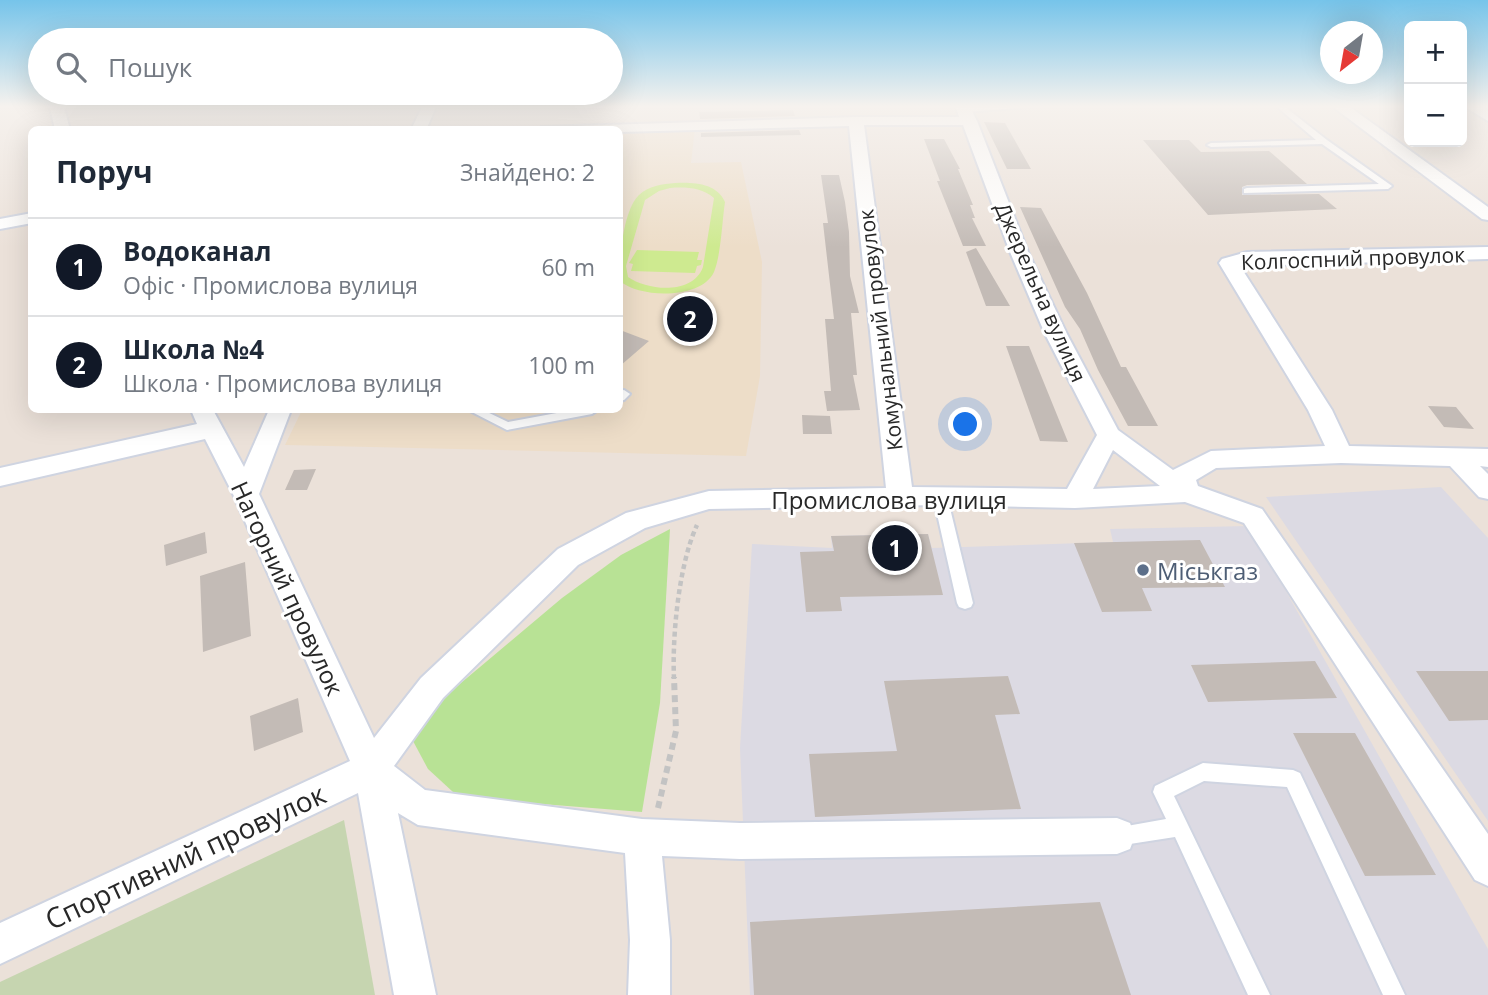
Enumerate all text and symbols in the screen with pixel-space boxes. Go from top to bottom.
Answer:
north arrow [1320,21,1383,84]
map controls [1404,21,1467,147]
button: + [1404,21,1467,84]
search box [28,28,623,105]
icon: search [52,48,90,86]
text: Пошук [108,49,192,85]
button: − [1404,84,1467,147]
text: Поруч [56,151,153,192]
text: Знайдено: 2 [460,156,595,188]
street label: Джерельна вулиця [989,198,1093,386]
street label: Комунальний провулок [851,208,909,452]
text: Водоканал [123,233,271,269]
street label: Колгоспний провулок [1240,240,1466,276]
text: 1 [72,251,86,283]
text: 60 m [541,251,595,283]
text: Офіс · Промислова вулиця [123,269,418,301]
pin: 2 [667,293,713,345]
text: Школа №4 [123,331,264,367]
text: 2 [72,349,86,381]
text: 100 m [528,349,595,381]
text: Школа · Промислова вулиця [123,367,442,399]
your location [948,407,982,441]
street label: Нагорний провулок [224,476,352,701]
street label: Промислова вулиця [771,483,1007,516]
pin: 1 [872,522,918,574]
place label: Міськгаз [1157,554,1258,587]
marker: Міськгаз [1135,562,1151,578]
street label: Спортивний провулок [39,774,332,938]

